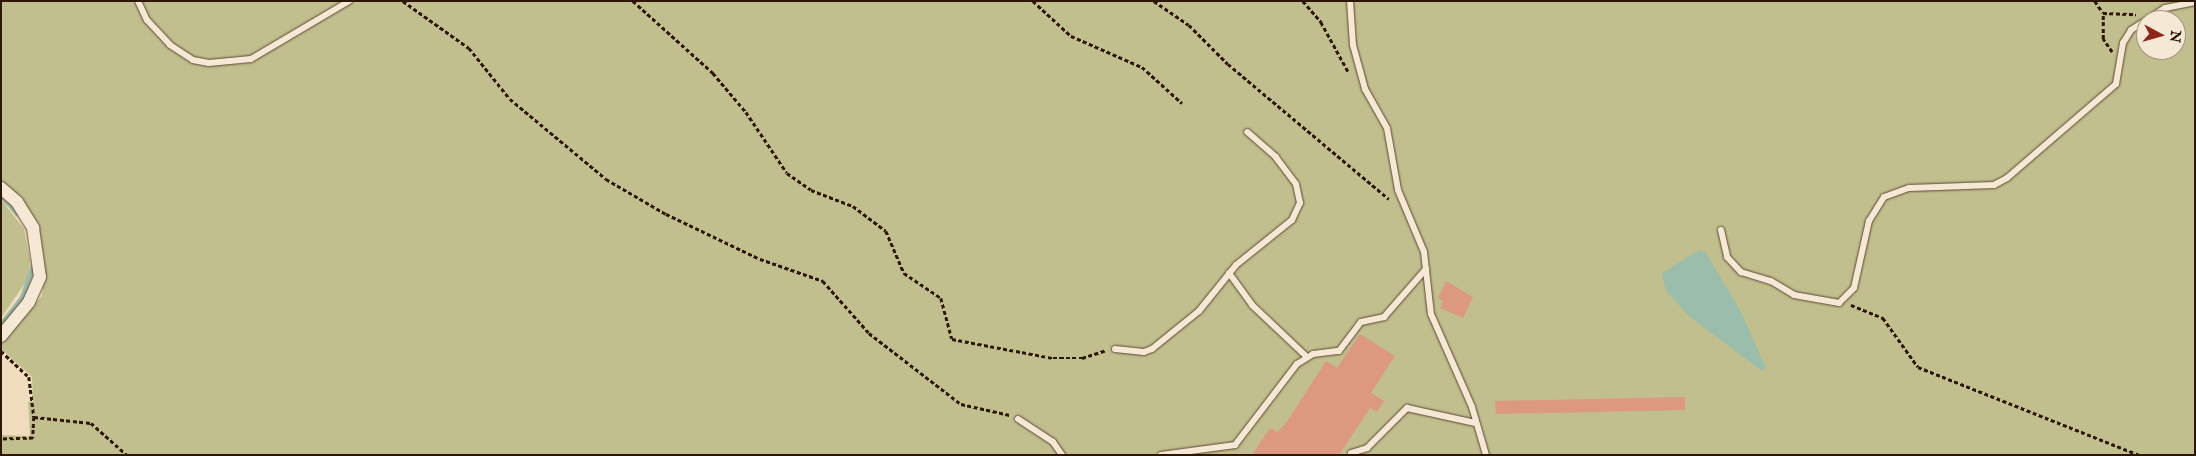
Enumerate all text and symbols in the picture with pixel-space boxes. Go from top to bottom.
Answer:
north arrow [2136,10,2186,60]
text: N [2165,29,2185,43]

